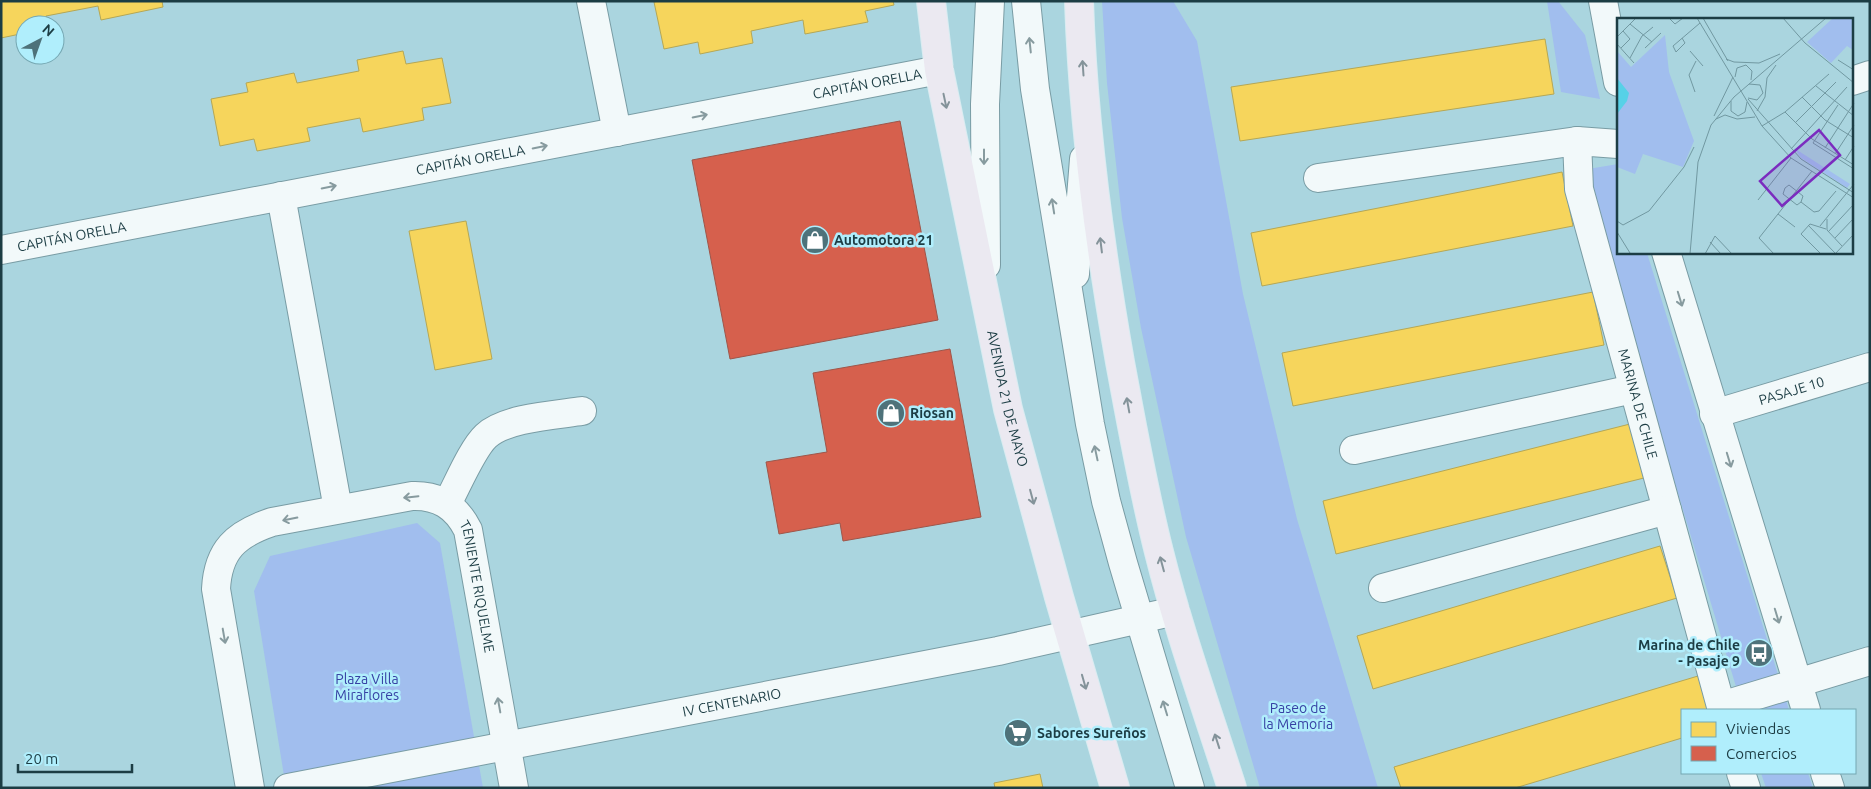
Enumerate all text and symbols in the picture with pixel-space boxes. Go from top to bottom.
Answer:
north arrow [15,15,65,65]
inset map [1617,18,1854,254]
text: N [39,21,58,40]
one-way arrow [1025,37,1035,53]
one-way arrow [1078,61,1088,77]
street label: CAPITÁN ORELLA [811,66,923,102]
one-way arrow [941,93,951,109]
one-way arrow [691,111,707,121]
one-way arrow [532,141,548,151]
street label: CAPITÁN ORELLA [415,142,526,178]
one-way arrow [979,148,989,164]
one-way arrow [321,182,337,191]
one-way arrow [1048,198,1058,214]
street label: CAPITÁN ORELLA [16,218,128,255]
shop icon: Automotora 21 [800,225,830,255]
place label: Automotora 21 [834,232,933,248]
one-way arrow [1096,238,1106,254]
one-way arrow [1675,291,1685,307]
street label: AVENIDA 21 DE MAYO [984,329,1031,469]
street label: MARINA DE CHILE [1615,347,1661,461]
street label: PASAJE 10 [1757,373,1826,408]
shop icon: Riosan [876,398,906,428]
one-way arrow [1122,398,1132,414]
place label: Riosan [910,405,954,421]
one-way arrow [1091,446,1100,462]
one-way arrow [1724,452,1734,468]
one-way arrow [1028,489,1038,505]
one-way arrow [403,492,419,502]
one-way arrow [283,514,299,524]
street label: TENIENTE RIQUELME [456,517,498,654]
one-way arrow [1157,557,1166,573]
one-way arrow [1773,607,1782,623]
one-way arrow [220,628,230,644]
place label: Marina de Chile - Pasaje 9 [1638,637,1740,669]
bus stop icon: Marina de Chile - Pasaje 9 [1744,638,1774,668]
park label: Plaza Villa Miraflores [335,671,399,703]
one-way arrow [1080,673,1089,689]
street label: IV CENTENARIO [681,685,783,720]
one-way arrow [494,698,503,714]
one-way arrow [1160,700,1170,716]
park label: Paseo de la Memoria [1263,700,1333,732]
legend [1681,709,1856,774]
supermarket icon: Sabores Sureños [1003,718,1033,748]
text: Viviendas [1726,720,1790,737]
place label: Sabores Sureños [1037,725,1147,741]
one-way arrow [1212,734,1221,750]
scale bar [18,742,131,774]
text: Comercios [1726,745,1797,762]
text: 20 m [25,750,58,767]

